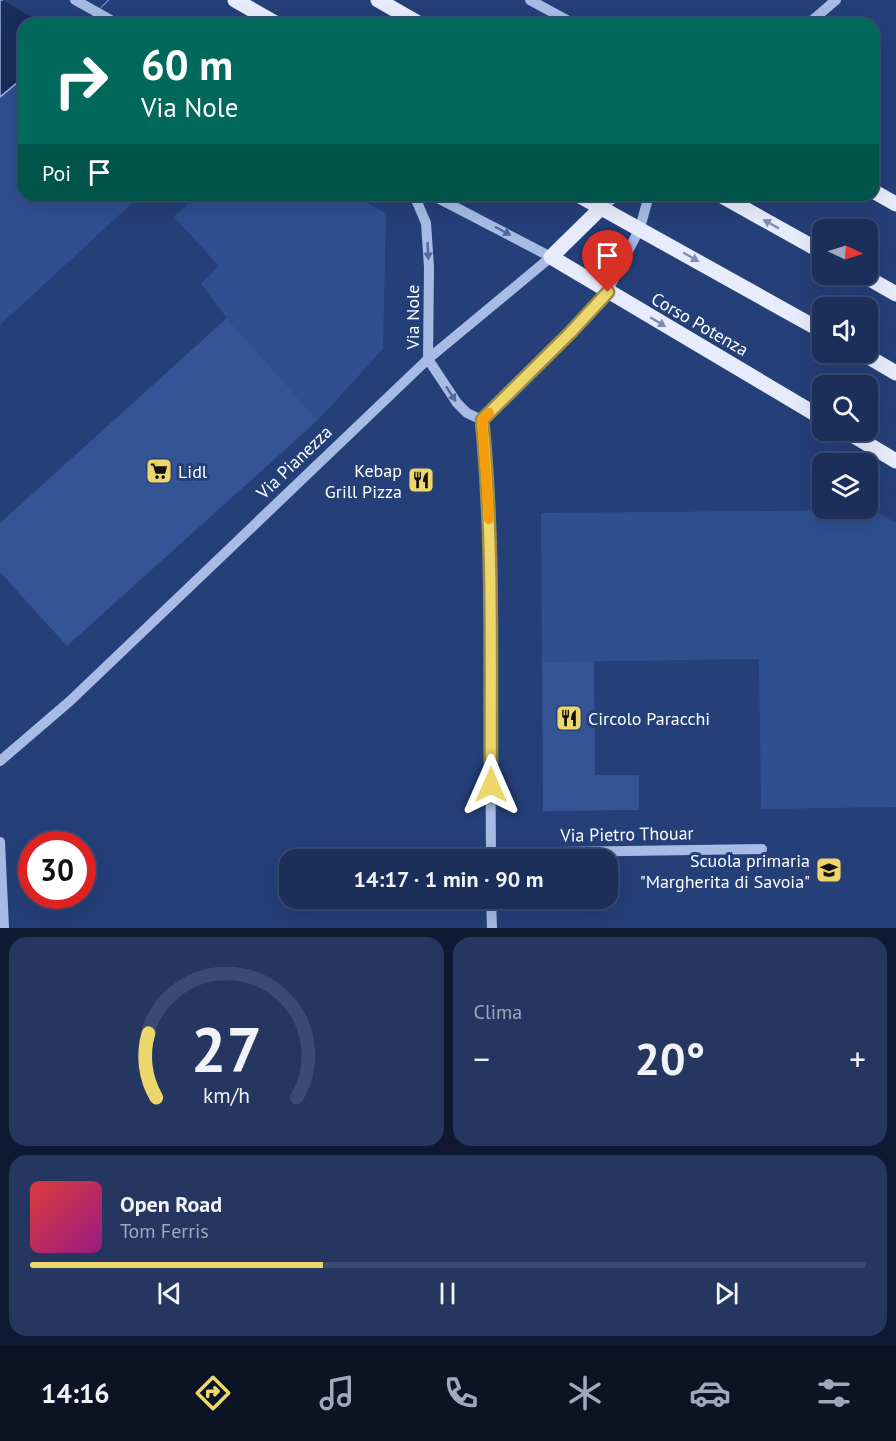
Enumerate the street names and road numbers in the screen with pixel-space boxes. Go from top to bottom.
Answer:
street label: Via Nole [401,285,424,350]
street label: Corso Potenza [647,287,753,361]
street label: Via Pianezza [251,420,337,504]
street label: Via Pietro Thouar [559,821,694,847]

